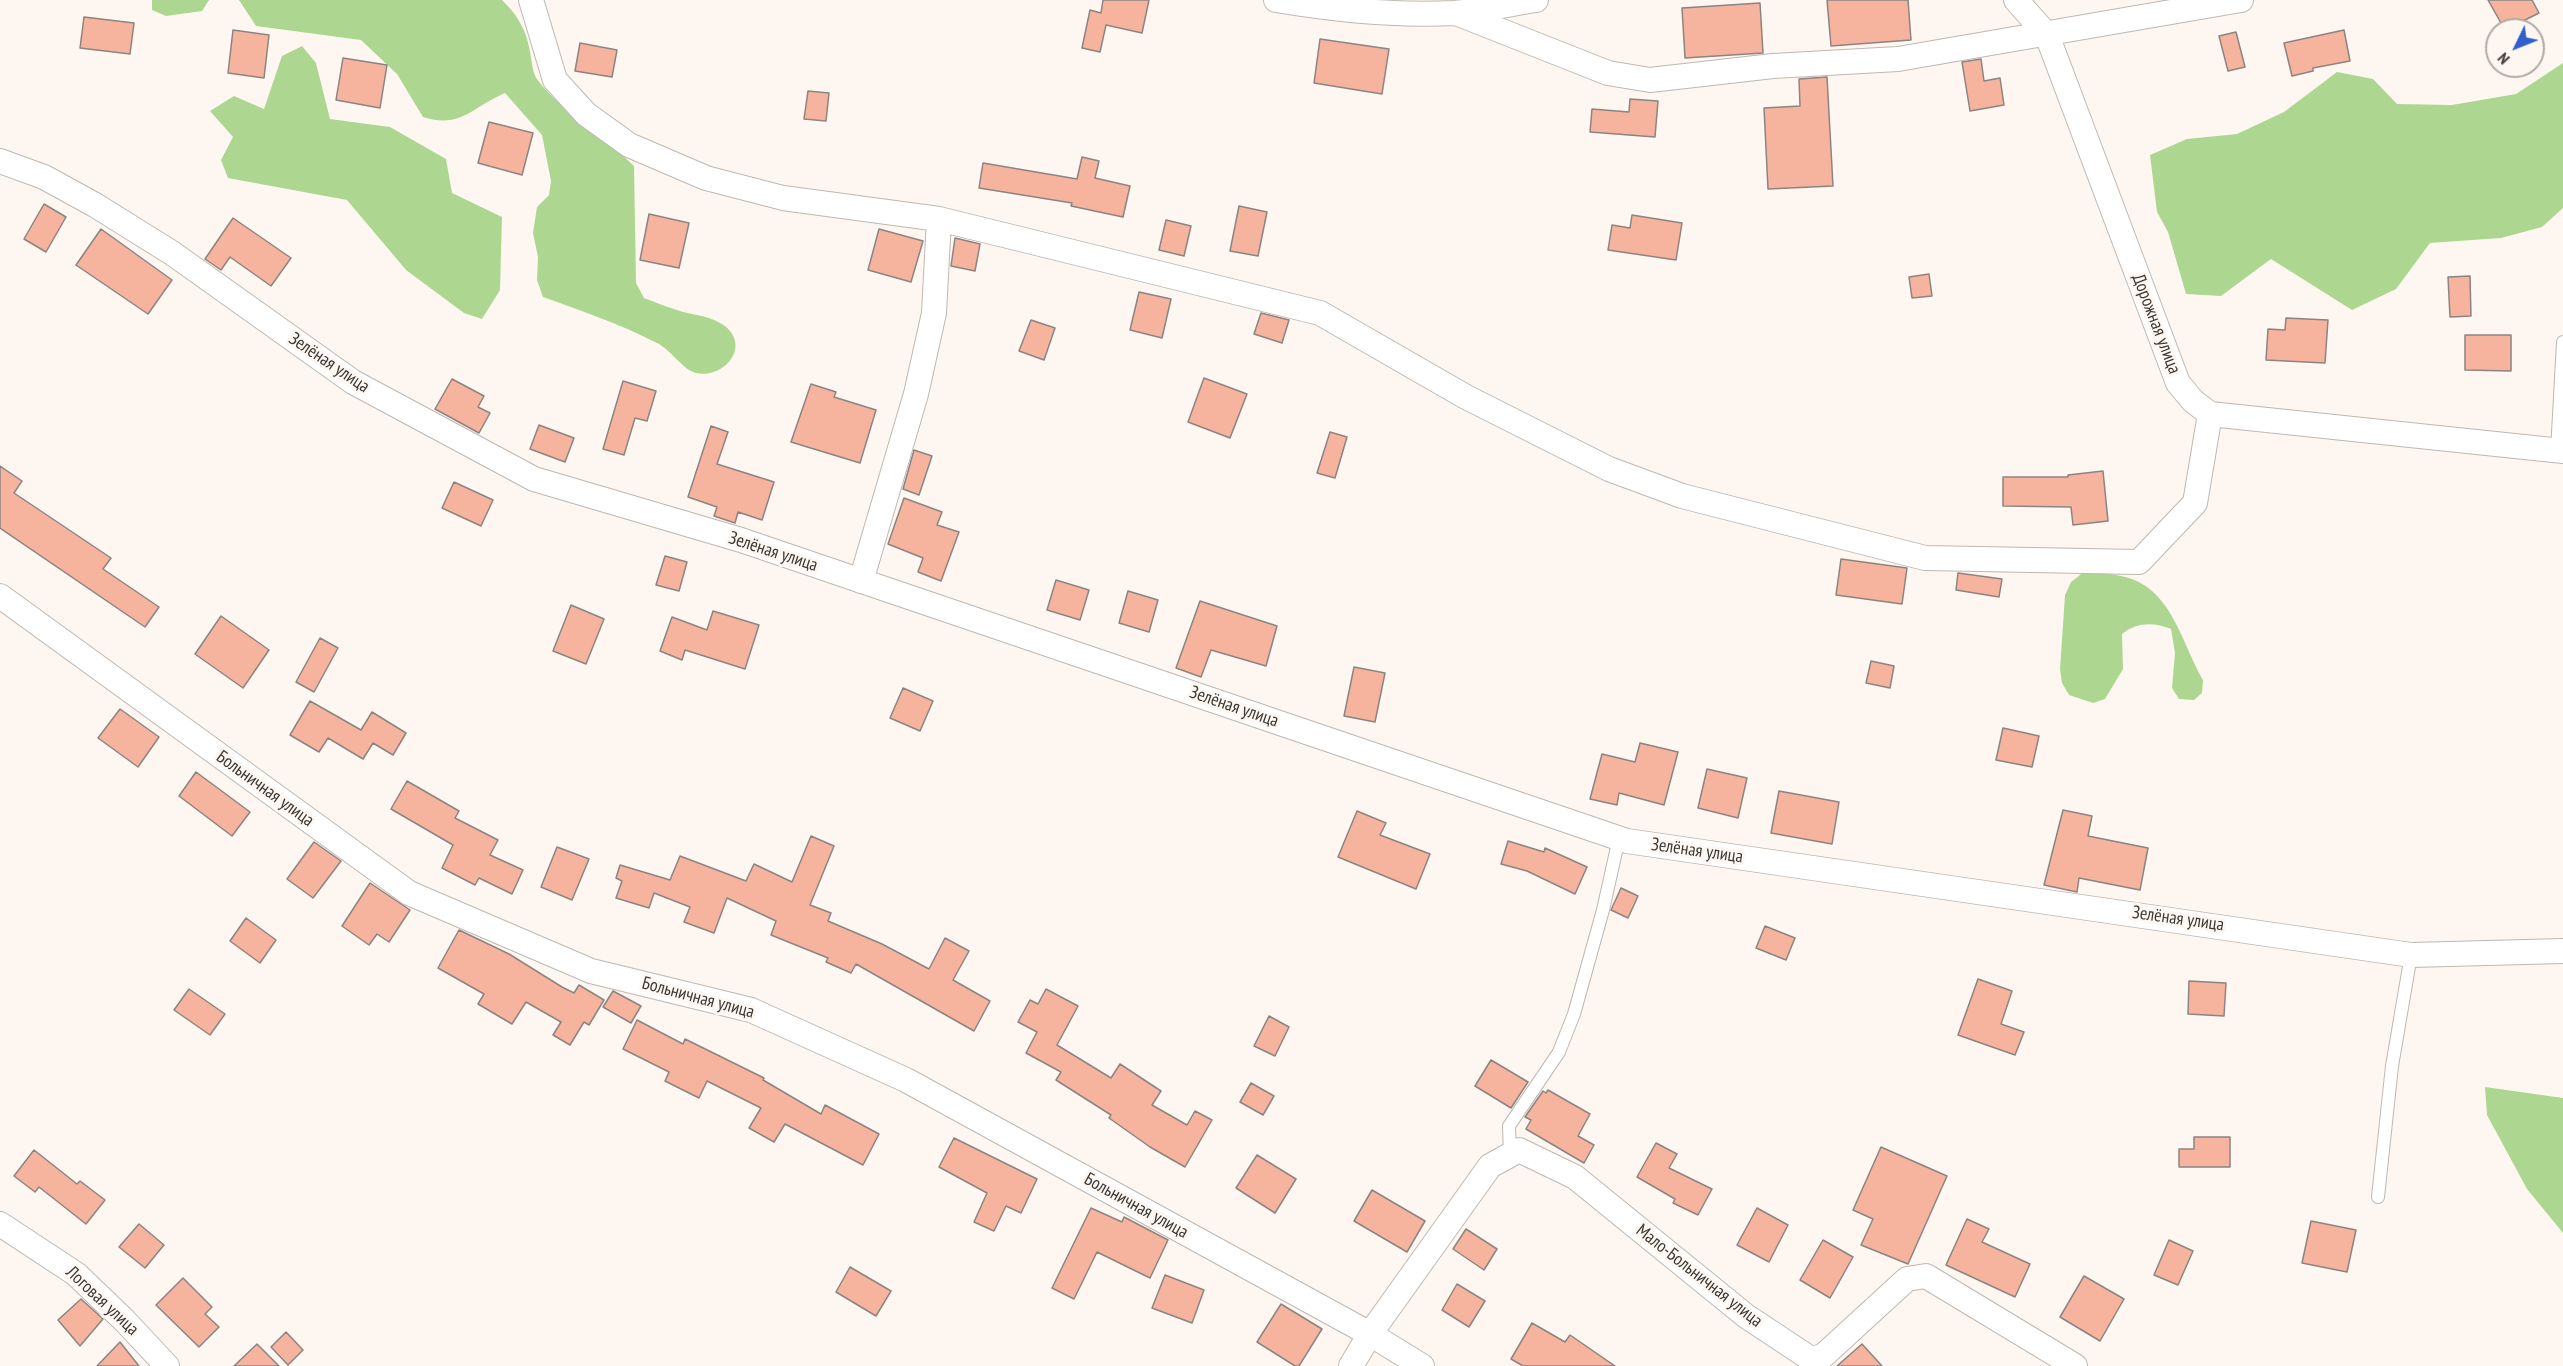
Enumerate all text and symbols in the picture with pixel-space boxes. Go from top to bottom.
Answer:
north arrow [2485,18,2545,78]
text: N [2493,49,2514,69]
street label: Дорожная улица [2127,271,2185,377]
street label: Зелёная улица [285,328,373,398]
street label: Зелёная улица [726,527,820,577]
street label: Зелёная улица [1187,682,1281,732]
street label: Больничная улица [212,746,318,832]
street label: Зелёная улица [1650,834,1744,868]
street label: Зелёная улица [2131,902,2225,936]
street label: Больничная улица [639,973,757,1023]
street label: Больничная улица [1080,1169,1192,1243]
street label: Мало-Больничная улица [1631,1220,1767,1332]
street label: Логовая улица [61,1262,143,1340]

